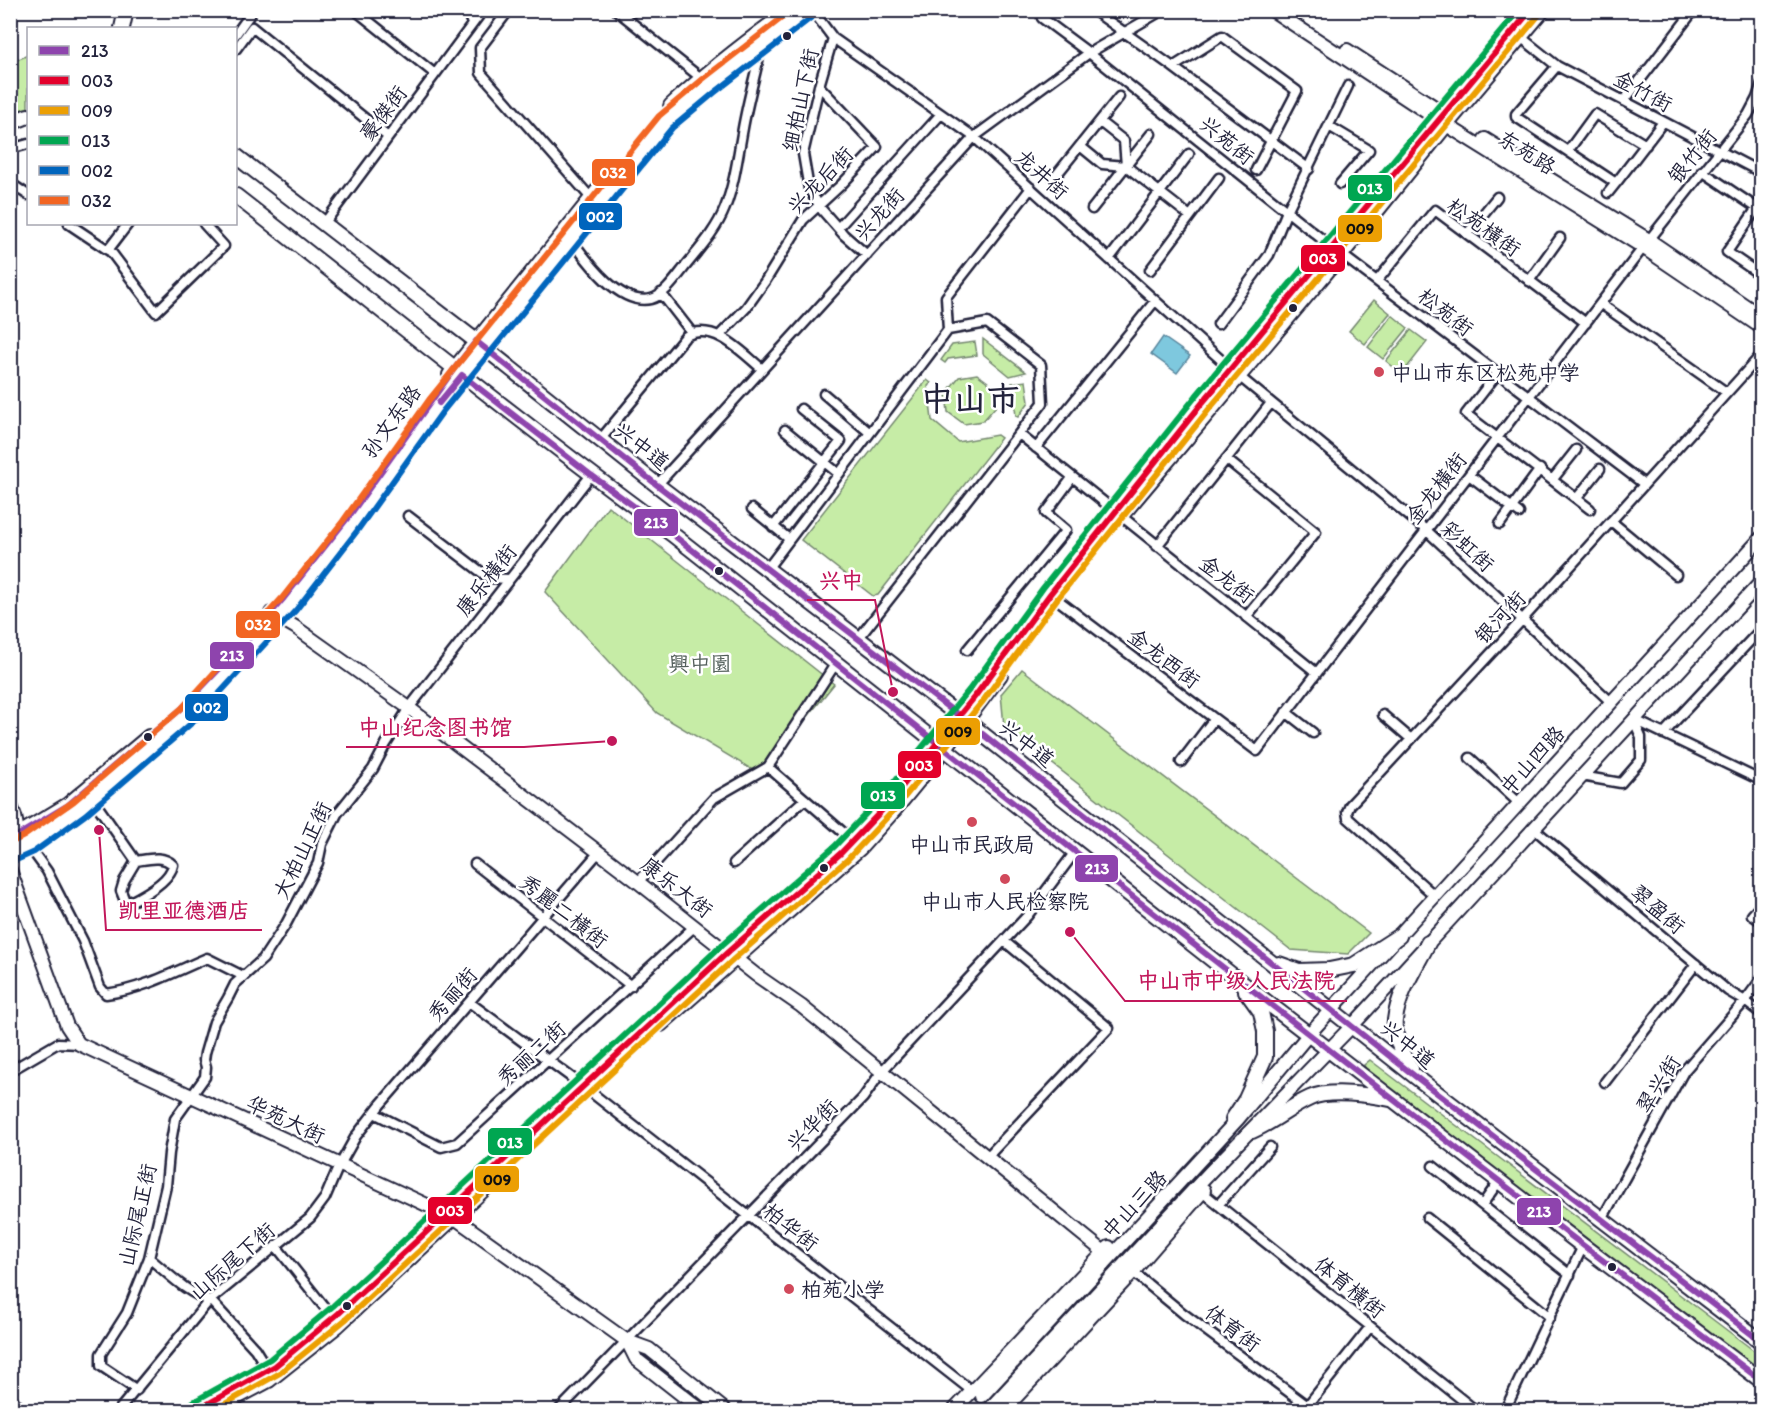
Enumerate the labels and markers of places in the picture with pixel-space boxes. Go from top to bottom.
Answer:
unlabelled marker [781,30,793,42]
unlabelled marker [1287,302,1299,314]
place label: 中山市东区松苑中学 [1391,360,1580,385]
marker: 中山市东区松苑中学 [1372,365,1386,379]
callout: 兴中 [807,560,875,600]
unlabelled marker [713,565,725,577]
callout: 中山纪念图书馆 [346,707,524,747]
unlabelled marker [142,731,154,743]
marker: 中山市民政局 [965,815,979,829]
place label: 中山市民政局 [909,832,1035,857]
unlabelled marker [818,862,830,874]
marker: 中山市人民检察院 [998,872,1012,886]
place label: 中山市人民检察院 [921,889,1089,914]
callout: 凯里亚德酒店 [106,890,262,930]
callout: 中山市中级人民法院 [1125,961,1347,1001]
unlabelled marker [1606,1261,1618,1273]
place label: 柏苑小学 [801,1277,885,1302]
marker: 柏苑小学 [782,1282,796,1296]
unlabelled marker [341,1300,353,1312]

